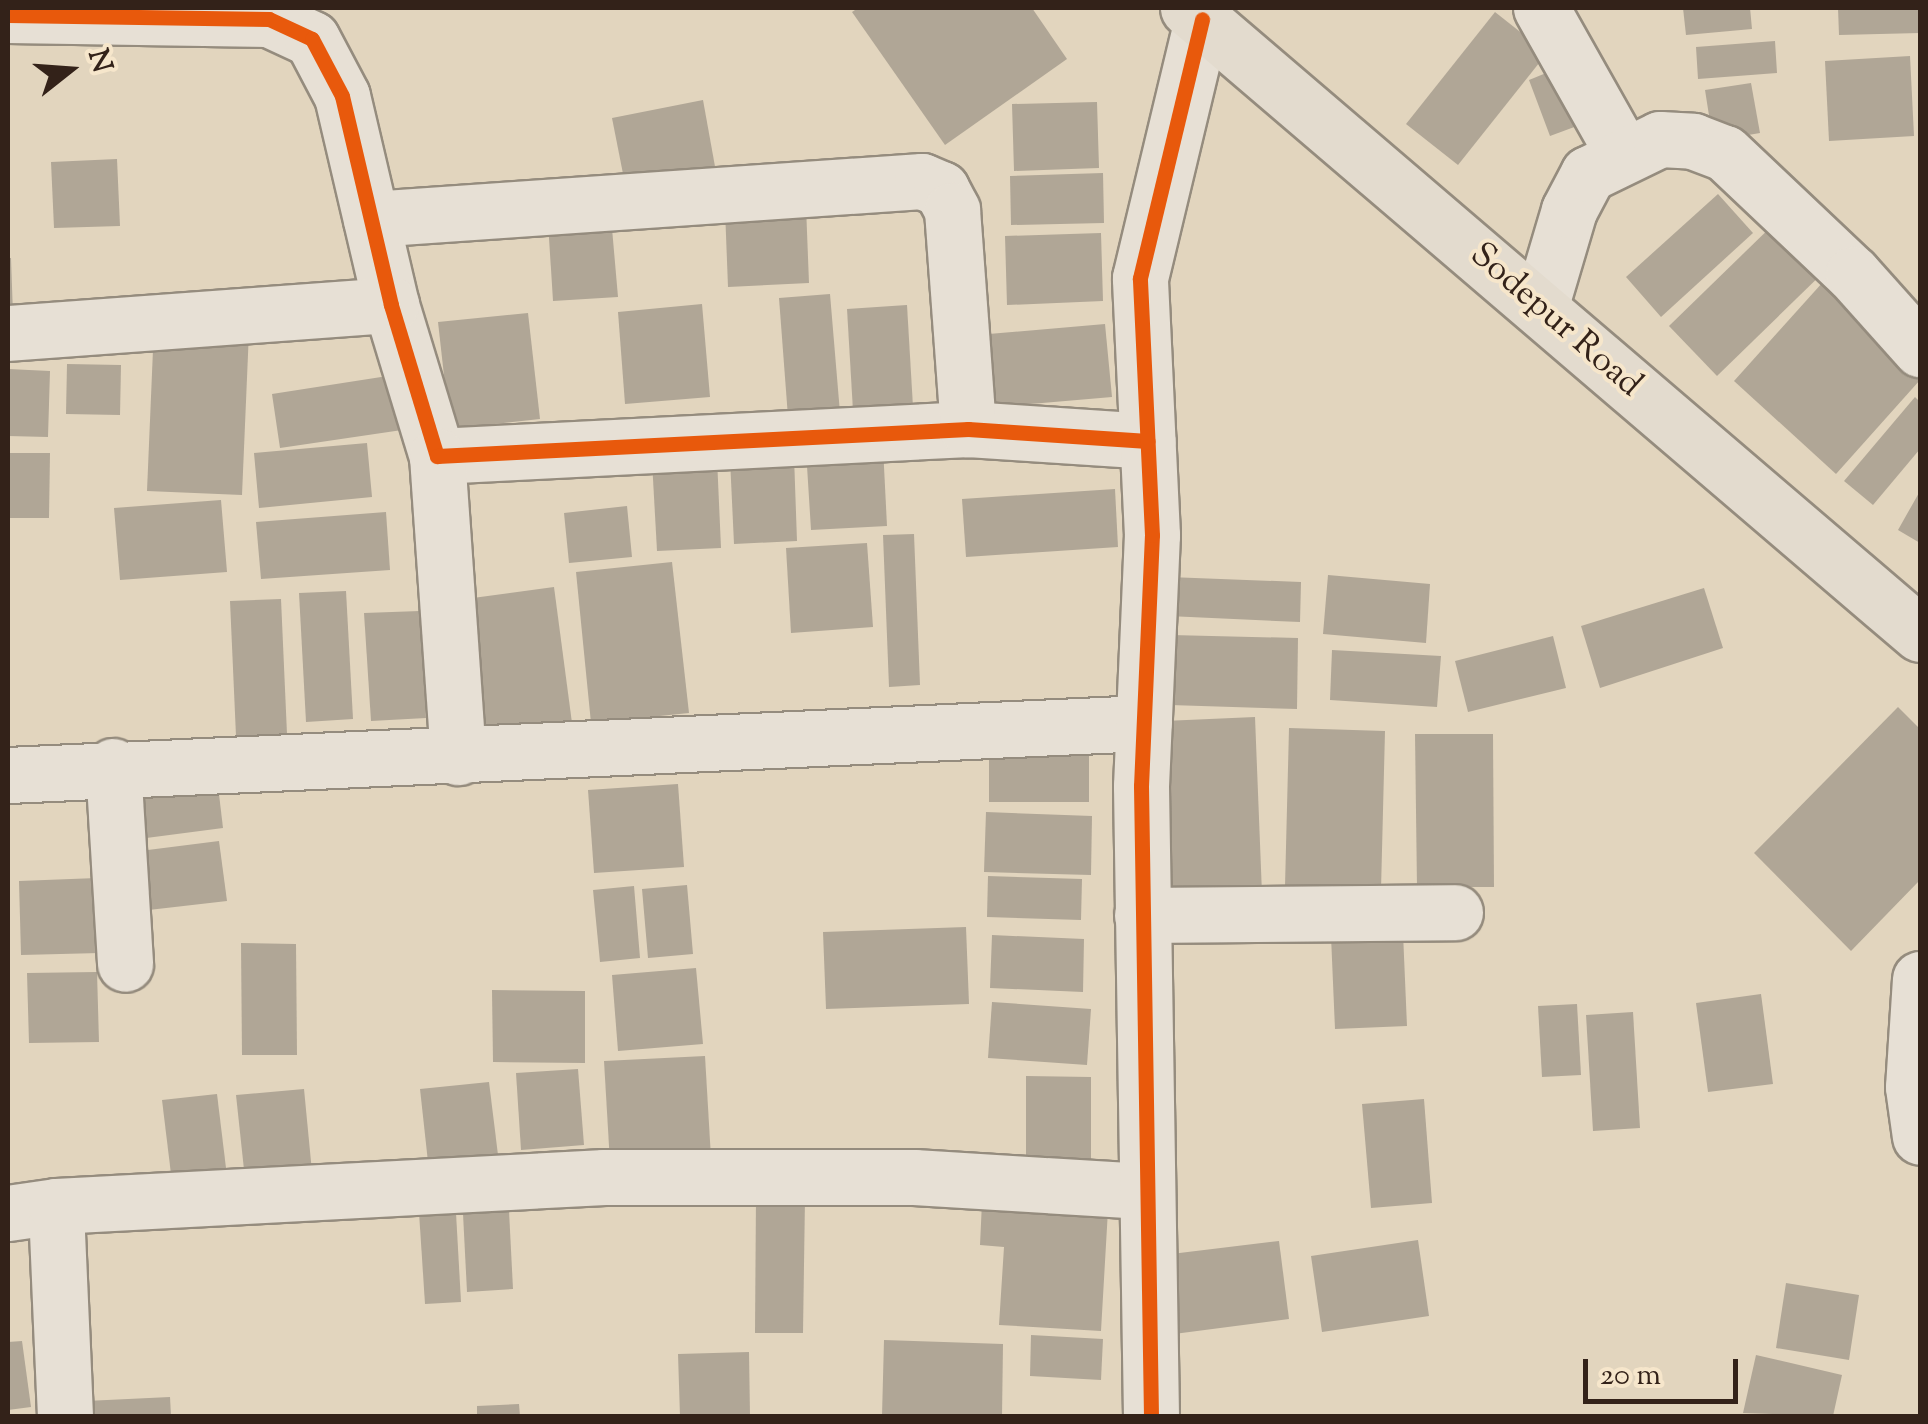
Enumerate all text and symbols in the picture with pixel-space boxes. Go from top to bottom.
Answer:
north arrow [20,20,120,120]
text: N [76,45,121,78]
street label: Sodepur Road [1460,235,1650,407]
scale bar [1588,1339,1743,1401]
text: 20 m [1600,1355,1661,1398]

